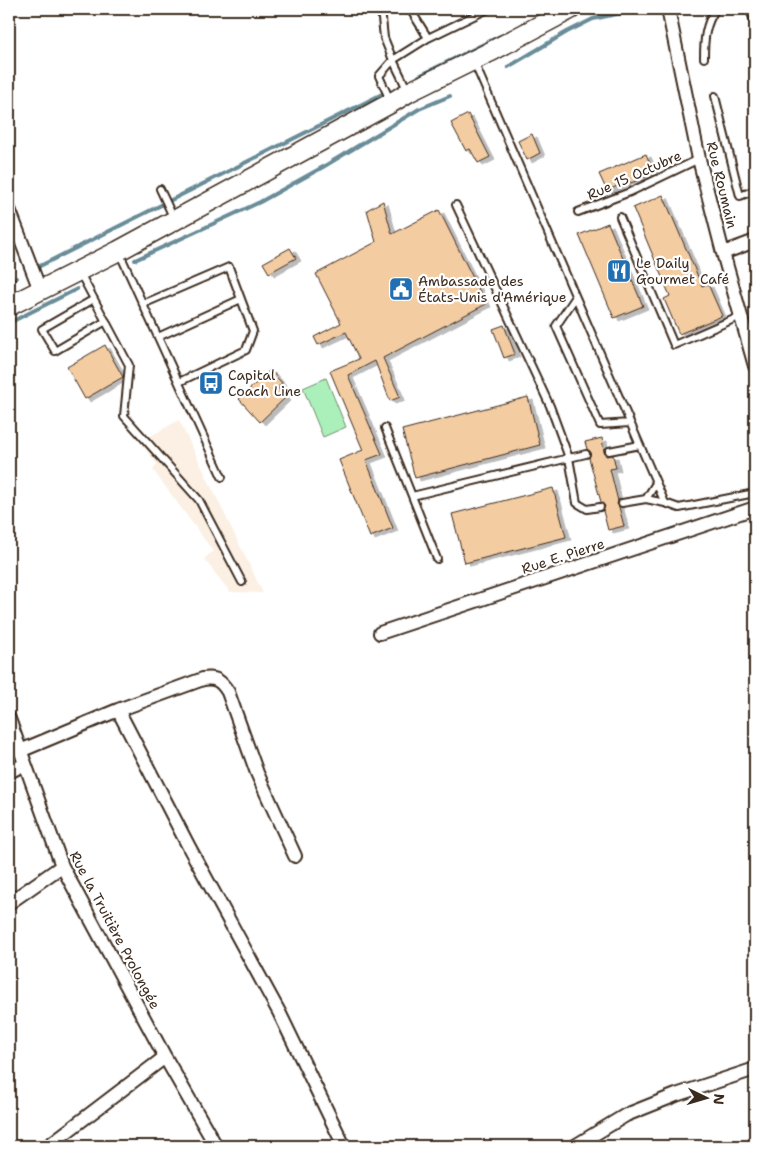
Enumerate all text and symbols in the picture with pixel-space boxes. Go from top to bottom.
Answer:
street label: Rue Roumain [703,140,742,231]
street label: Rue 15 Octubre [584,146,684,204]
place label: Le Daily Gourmet Café [636,254,729,288]
restaurant icon: Le Daily Gourmet Café [606,258,632,284]
place label: Ambassade des États-Unis d'Amérique [418,272,567,306]
public building icon: Ambassade des États-Unis d'Amérique [388,276,414,302]
place label: Capital Coach Line [228,366,301,400]
bus stop icon: Capital Coach Line [198,370,224,396]
street label: Rue E. Pierre [519,534,607,578]
street label: Rue la Truitière Prolongée [66,848,164,1012]
north arrow [682,1072,732,1122]
text: N [710,1093,728,1105]

